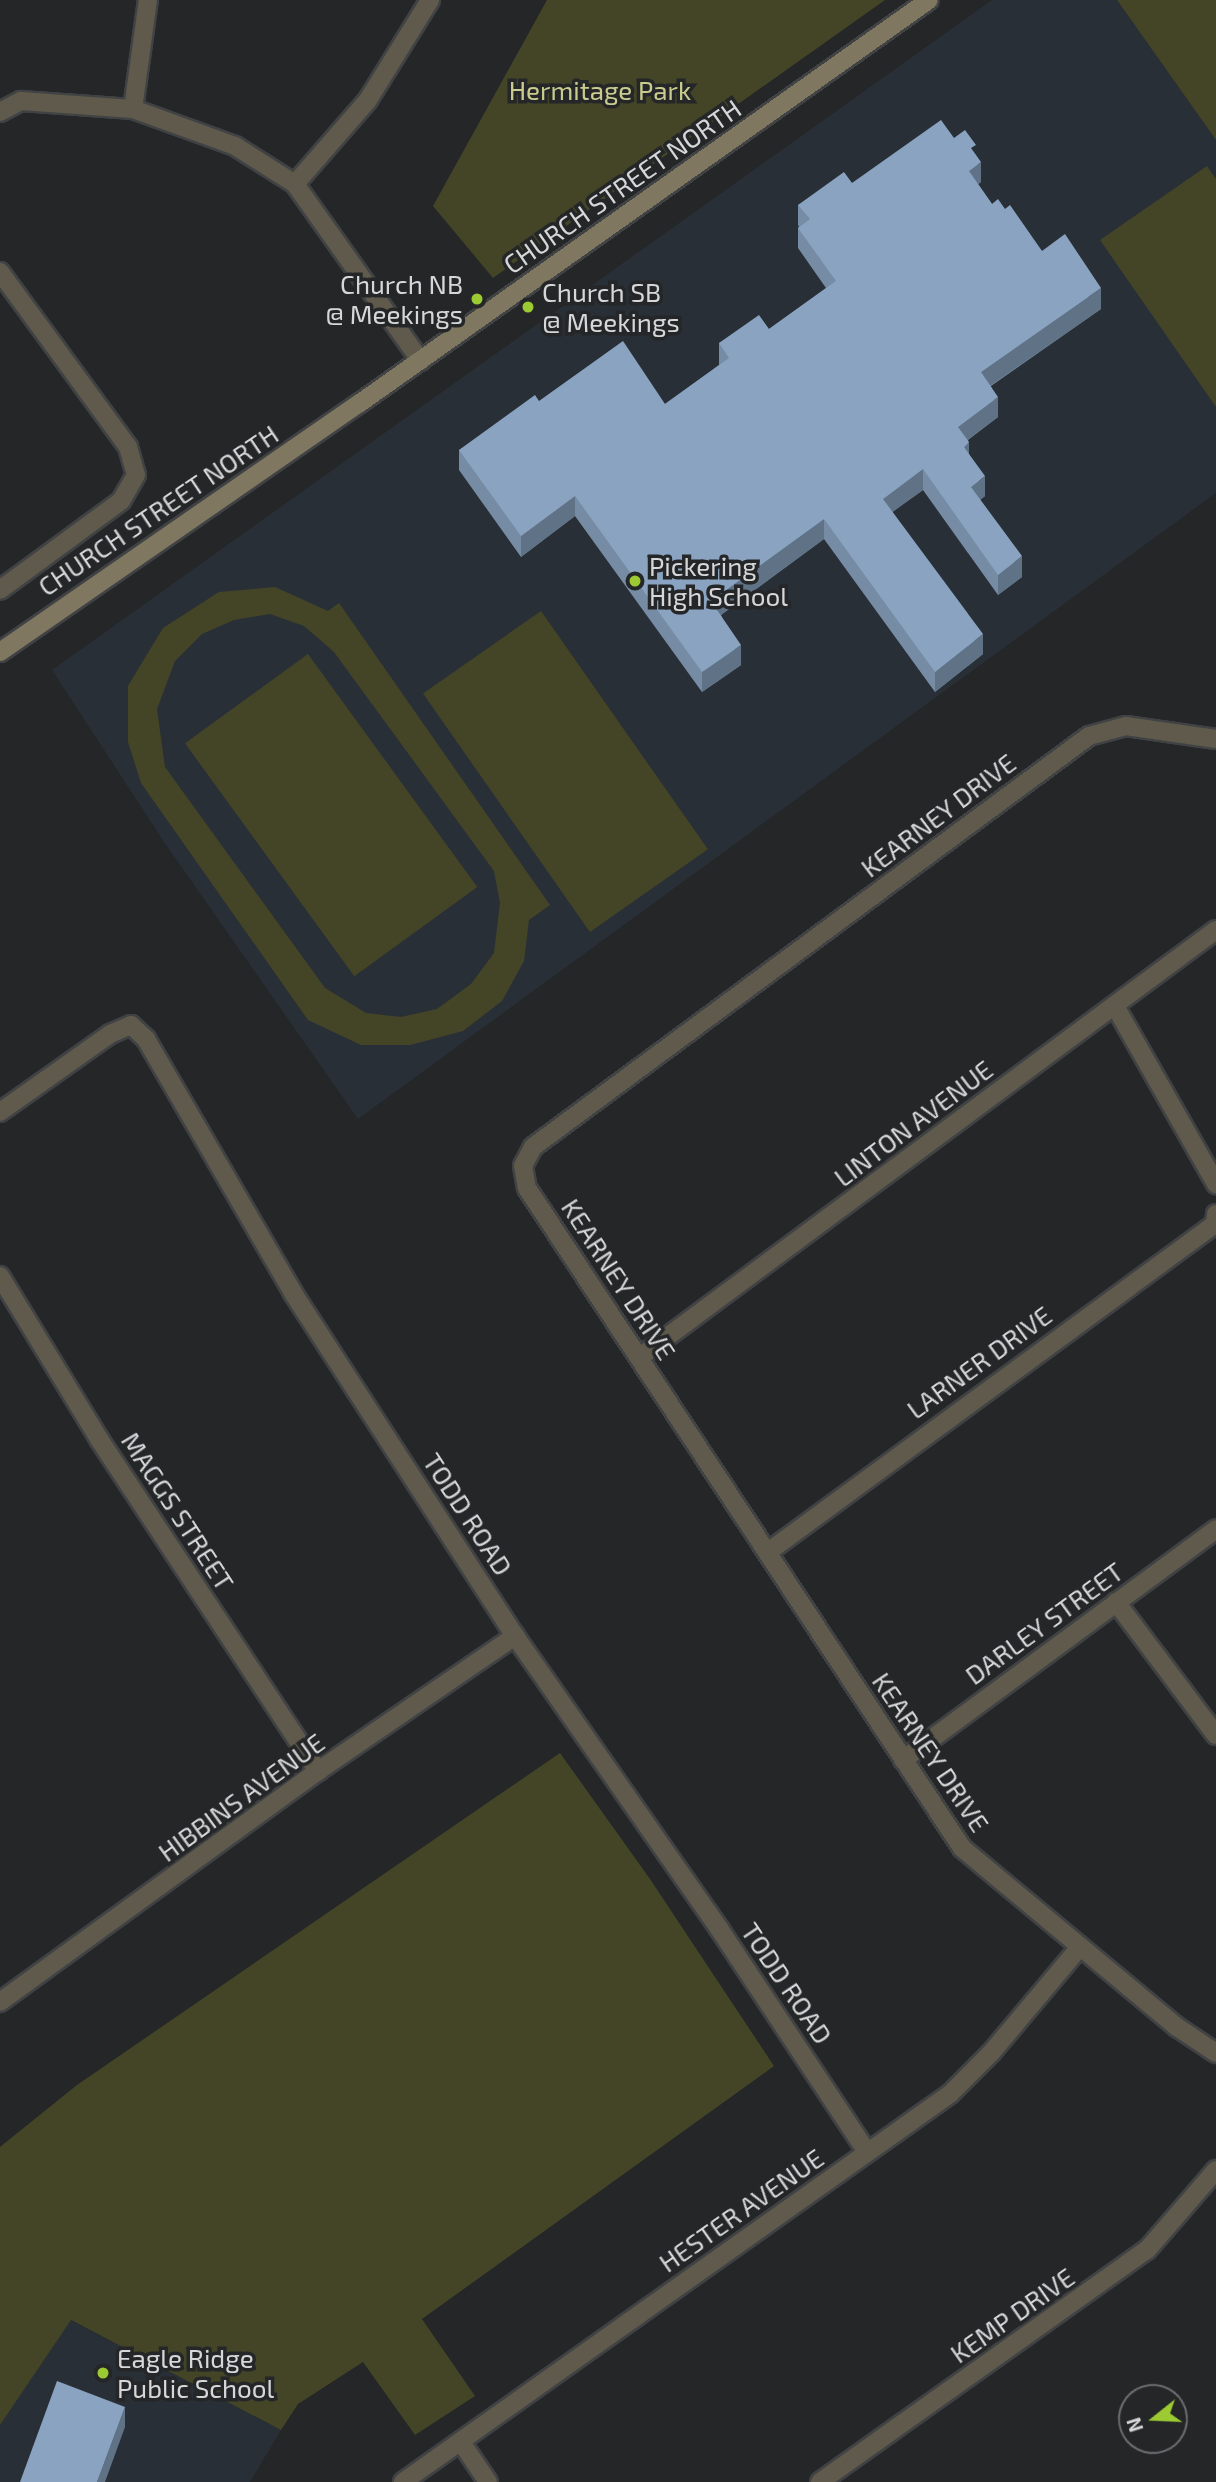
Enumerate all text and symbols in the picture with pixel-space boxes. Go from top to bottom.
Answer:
park label: Hermitage Park [509,74,691,106]
street label: CHURCH STREET NORTH [497,92,747,280]
place label: Church NB @ Meekings [325,268,463,330]
place label: Church SB @ Meekings [542,276,680,338]
marker: Church NB @ Meekings [469,291,485,307]
marker: Church SB @ Meekings [520,299,536,315]
street label: CHURCH STREET NORTH [32,418,284,602]
place label: Pickering High School [649,550,788,612]
marker: Pickering High School [627,573,643,589]
street label: KEARNEY DRIVE [854,747,1022,883]
street label: LINTON AVENUE [827,1053,999,1193]
street label: KEARNEY DRIVE [555,1193,683,1365]
street label: LARNER DRIVE [901,1299,1057,1425]
street label: MAGGS STREET [115,1426,241,1596]
street label: TODD ROAD [417,1447,519,1581]
street label: DARLEY STREET [959,1555,1129,1691]
street label: KEARNEY DRIVE [866,1666,996,1838]
street label: HIBBINS AVENUE [152,1726,330,1868]
street label: TODD ROAD [735,1917,839,2049]
street label: HESTER AVENUE [653,2142,829,2278]
street label: KEMP DRIVE [944,2261,1080,2369]
place label: Eagle Ridge Public School [117,2342,274,2404]
marker: Eagle Ridge Public School [95,2365,111,2381]
north arrow [1118,2384,1188,2454]
text: N [1121,2415,1148,2435]

